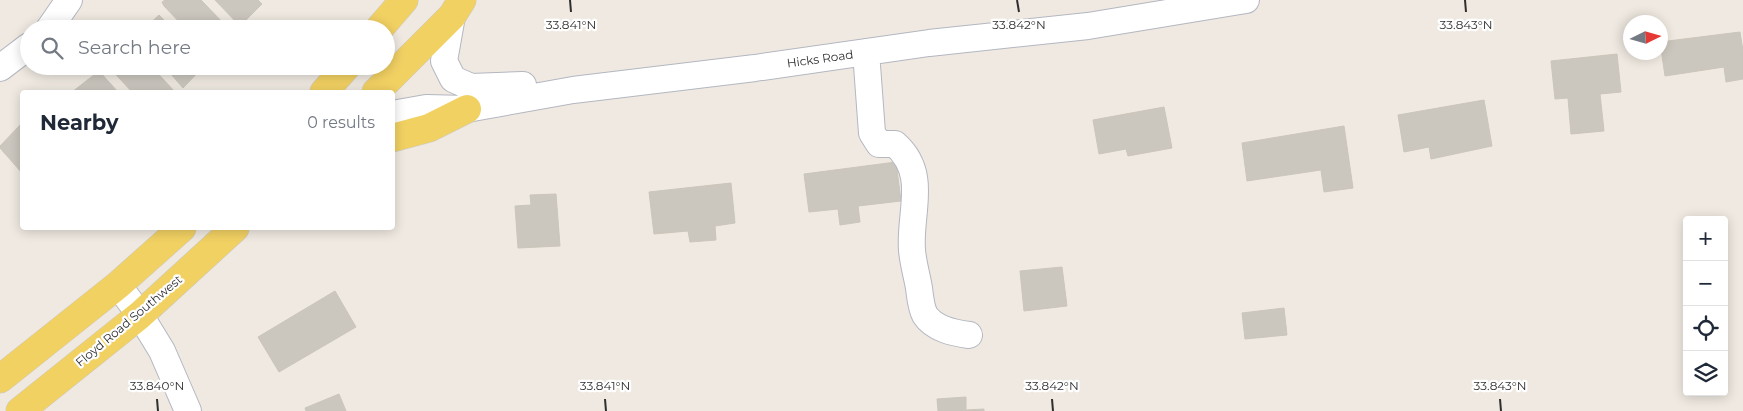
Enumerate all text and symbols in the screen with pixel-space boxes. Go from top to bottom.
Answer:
north arrow [1623,15,1668,60]
text: 33.841°N [546,17,596,32]
text: 33.842°N [992,17,1046,32]
text: 33.843°N [1440,17,1492,32]
search box [20,20,395,75]
icon: search [38,34,66,62]
text: Search here [78,36,191,59]
street label: Hicks Road [786,46,854,71]
text: Nearby [40,110,119,135]
text: 0 results [307,113,375,132]
map controls [1683,216,1728,396]
button: + [1683,216,1728,261]
button: − [1683,261,1728,306]
street label: Floyd Road Southwest [72,272,185,370]
button: locate [1683,306,1728,351]
button: layers [1683,351,1728,396]
text: 33.840°N [130,378,184,393]
text: 33.841°N [580,378,630,393]
text: 33.842°N [1025,378,1079,393]
text: 33.843°N [1474,378,1526,393]

